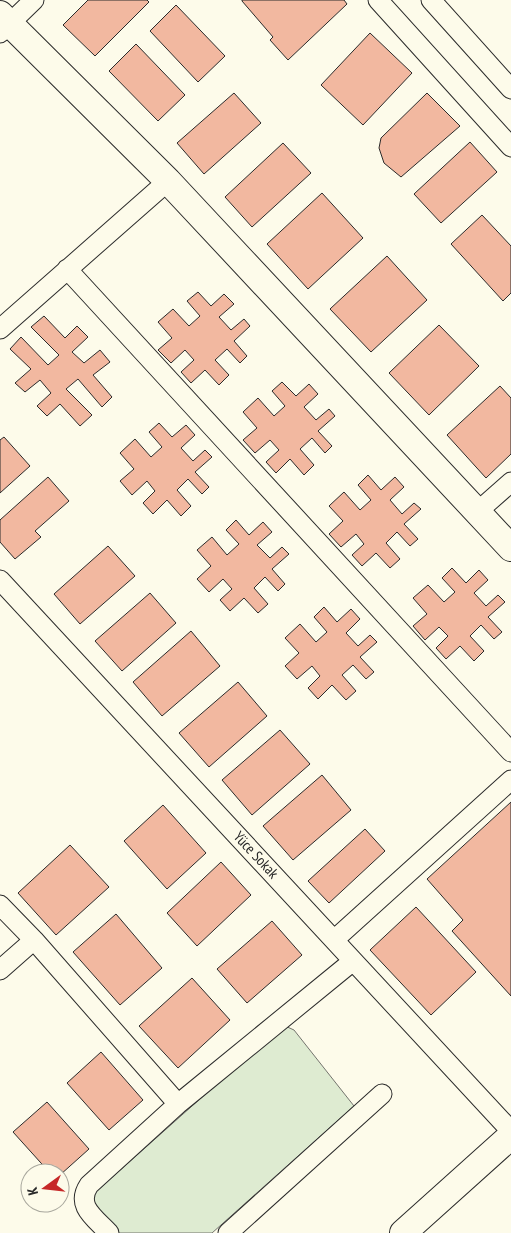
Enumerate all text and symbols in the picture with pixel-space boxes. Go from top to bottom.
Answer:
street label: Yüce Sokak [230,827,283,882]
north arrow [20,1163,70,1213]
text: K [23,1185,42,1197]

